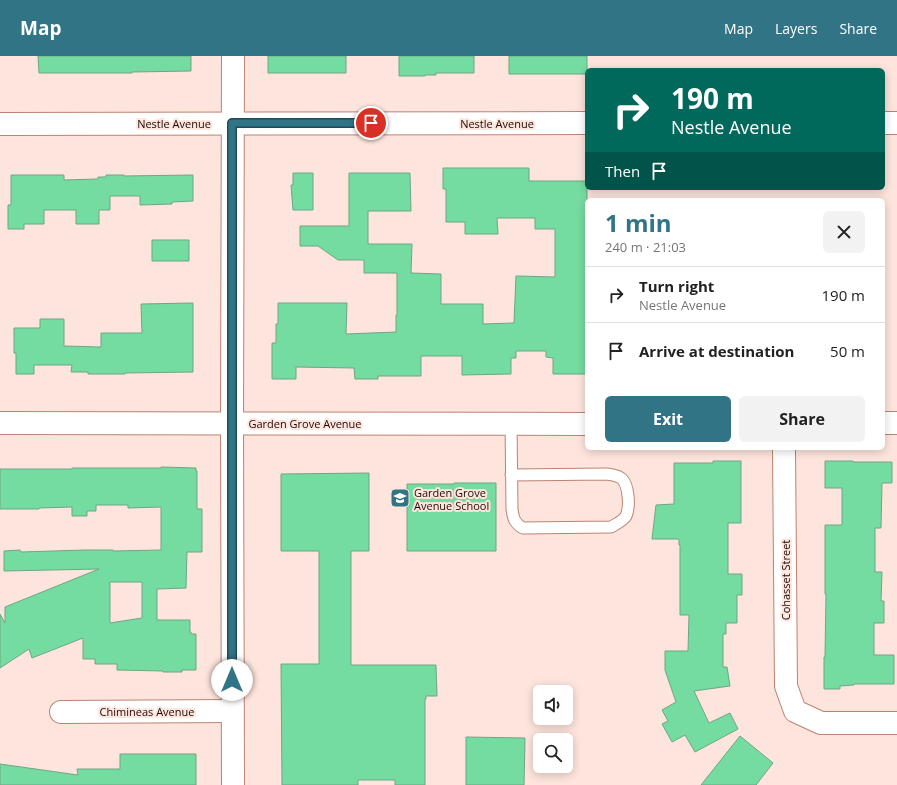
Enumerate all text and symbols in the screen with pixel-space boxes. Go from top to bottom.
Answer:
text: Map [20,15,61,41]
text: Map [724,19,753,38]
text: Layers [775,19,817,38]
text: Share [839,19,877,38]
text: 190 m [671,79,754,117]
icon: right [605,84,657,136]
pin [354,106,388,140]
icon: arrive [360,112,382,134]
text: Nestle Avenue [671,115,792,139]
street label: Nestle Avenue [137,116,211,131]
street label: Nestle Avenue [460,116,534,131]
icon: arrive [648,160,670,182]
text: Then [605,161,640,181]
text: 1 min [605,206,672,239]
button: close [823,211,865,253]
text: 240 m · 21:03 [605,238,686,256]
text: Turn right [639,276,714,296]
icon: right [605,284,627,306]
text: 190 m [821,285,865,305]
text: Nestle Avenue [639,296,726,314]
icon: arrive [605,340,627,362]
text: Arrive at destination [639,341,794,361]
text: 50 m [830,341,865,361]
button: Exit [605,396,731,442]
button: Share [739,396,865,442]
street label: Garden Grove Avenue [248,416,362,431]
place label: Garden Grove Avenue School [414,485,489,513]
school or university icon: Garden Grove Avenue School [389,487,411,509]
street label: Cohasset Street [778,540,793,620]
position arrow [211,659,253,701]
map controls [533,685,573,773]
button: sound [533,685,573,725]
street label: Chimineas Avenue [100,704,194,719]
button: search [533,733,573,773]

